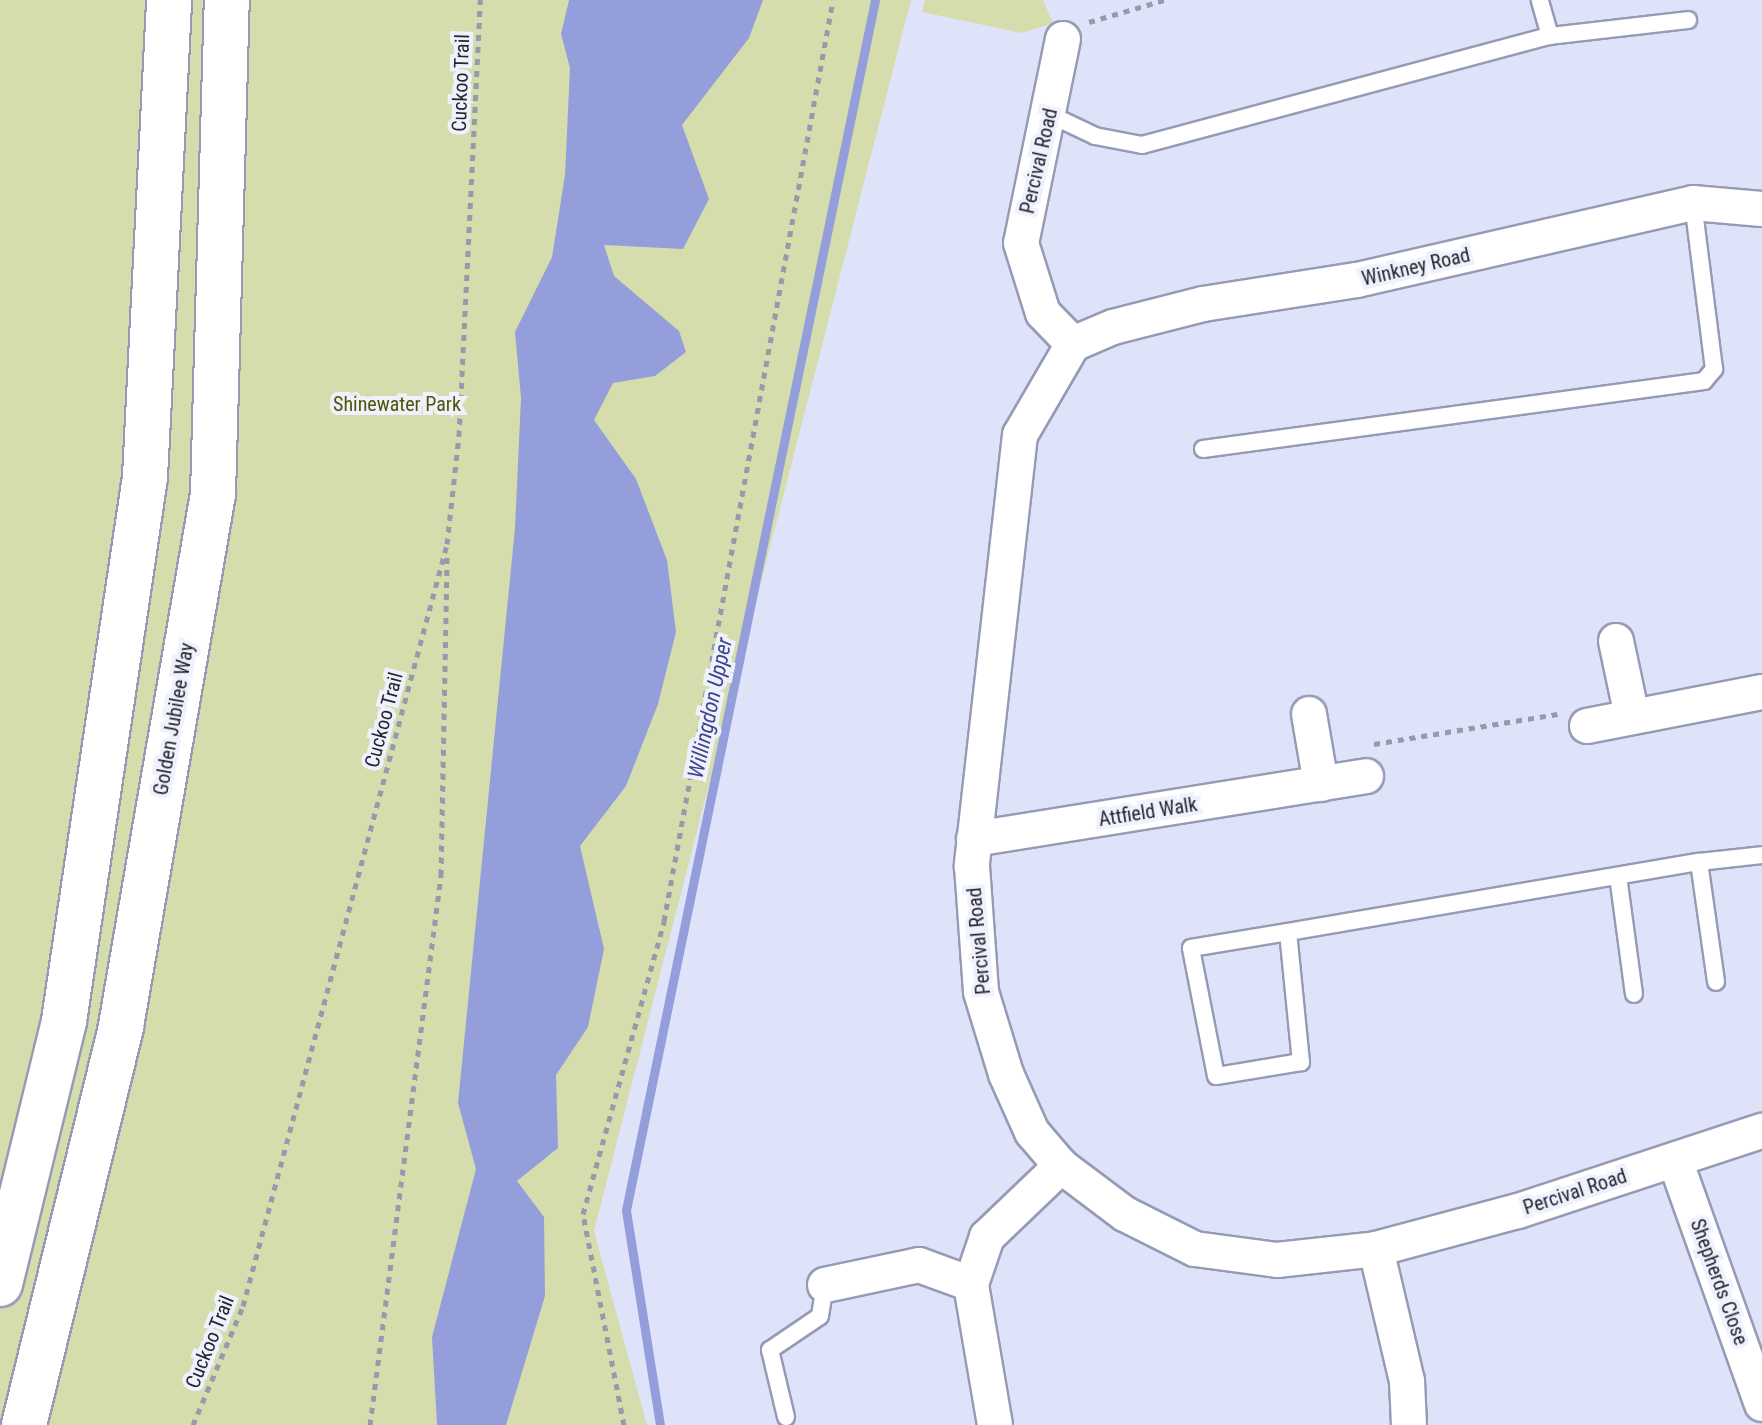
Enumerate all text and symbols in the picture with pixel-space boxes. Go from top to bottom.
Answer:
street label: Cuckoo Trail [447,34,475,132]
street label: Percival Road [1015,106,1063,216]
street label: Winkney Road [1359,243,1473,291]
park label: Shinewater Park [333,392,461,416]
water label: Willingdon Upper [682,635,738,781]
street label: Golden Jubilee Way [149,641,199,797]
street label: Cuckoo Trail [360,670,408,770]
street label: Attfield Walk [1097,792,1199,832]
street label: Percival Road [962,886,996,996]
street label: Percival Road [1520,1164,1630,1220]
street label: Shepherds Close [1685,1216,1753,1348]
street label: Cuckoo Trail [181,1292,239,1392]

